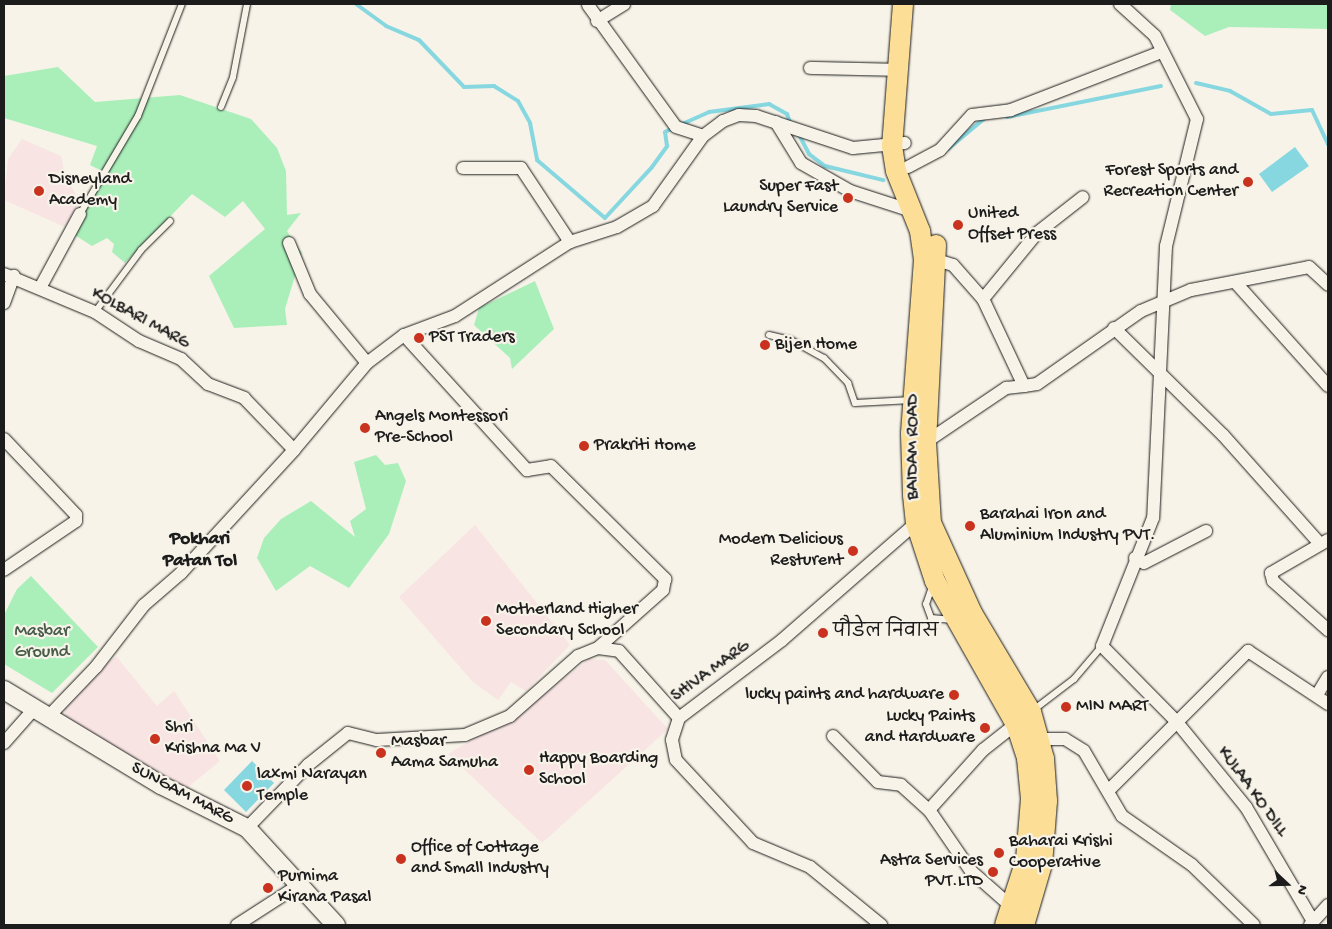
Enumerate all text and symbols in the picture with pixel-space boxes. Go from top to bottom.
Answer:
place label: Forest Sports and Recreation Center [1103,161,1238,203]
place label: Disneyland Academy [49,170,131,212]
marker: Forest Sports and Recreation Center [1242,176,1254,188]
place label: Super Fast Laundry Service [723,177,838,220]
marker: Disneyland Academy [33,185,45,197]
marker: Super Fast Laundry Service [842,192,854,204]
place label: United Offset Press [968,204,1056,246]
marker: United Offset Press [952,219,964,231]
street label: KOLBARI MARG [87,283,193,355]
place label: PST Traders [429,327,515,349]
marker: PST Traders [413,332,425,344]
place label: Bijen Home [775,334,857,356]
marker: Bijen Home [759,339,771,351]
street label: BAIDAM ROAD [903,394,925,500]
place label: Angels Montessori Pre-School [375,407,508,449]
marker: Angels Montessori Pre-School [359,422,371,434]
place label: Prakriti Home [594,435,696,457]
marker: Prakriti Home [578,440,590,452]
place label: Barahai Iron and Aluminium Industry PVT. [980,505,1156,548]
marker: Barahai Iron and Aluminium Industry PVT. [964,520,976,532]
district label: Pokhari Patan Tol [163,529,237,573]
place label: Modern Delicious Resturent [719,530,843,572]
marker: Modern Delicious Resturent [847,545,859,557]
place label: Motherland Higher Secondary School [496,600,638,642]
marker: Motherland Higher Secondary School [480,615,492,627]
park label: Masbar Ground [15,622,69,664]
place label: पौडेल निवास [833,622,939,644]
marker: पौडेल निवास [817,627,829,639]
street label: SHIVA MARG [668,636,754,708]
place label: lucky paints and hardware [745,684,944,706]
marker: lucky paints and hardware [948,689,960,701]
place label: MIN MART [1076,696,1148,718]
marker: MIN MART [1060,701,1072,713]
place label: Lucky Paints and Hardware [865,707,975,750]
place label: Shri Krishna Ma V [165,718,261,761]
marker: Lucky Paints and Hardware [979,722,991,734]
place label: Masbar Aama Samuha [391,732,498,774]
marker: Shri Krishna Ma V [149,733,161,745]
street label: KULAA KO DILL [1212,743,1292,841]
marker: Masbar Aama Samuha [375,747,387,759]
place label: Happy Boarding School [539,749,658,792]
street label: SUNGAM MARG [127,758,237,830]
marker: Happy Boarding School [523,764,535,776]
place label: laxmi Narayan Temple [257,765,367,808]
marker: laxmi Narayan Temple [241,780,253,792]
place label: Baharai Krishi Cooperative [1009,832,1113,874]
place label: Office of Cottage and Small Industry [411,838,549,881]
marker: Baharai Krishi Cooperative [993,847,1005,859]
place label: Astra Services PVT.LTD [880,851,983,894]
marker: Office of Cottage and Small Industry [395,853,407,865]
north arrow [1262,859,1312,909]
marker: Astra Services PVT.LTD [987,866,999,878]
place label: Purnima Kirana Pasal [278,867,371,910]
marker: Purnima Kirana Pasal [262,882,274,894]
text: N [1292,882,1311,897]

